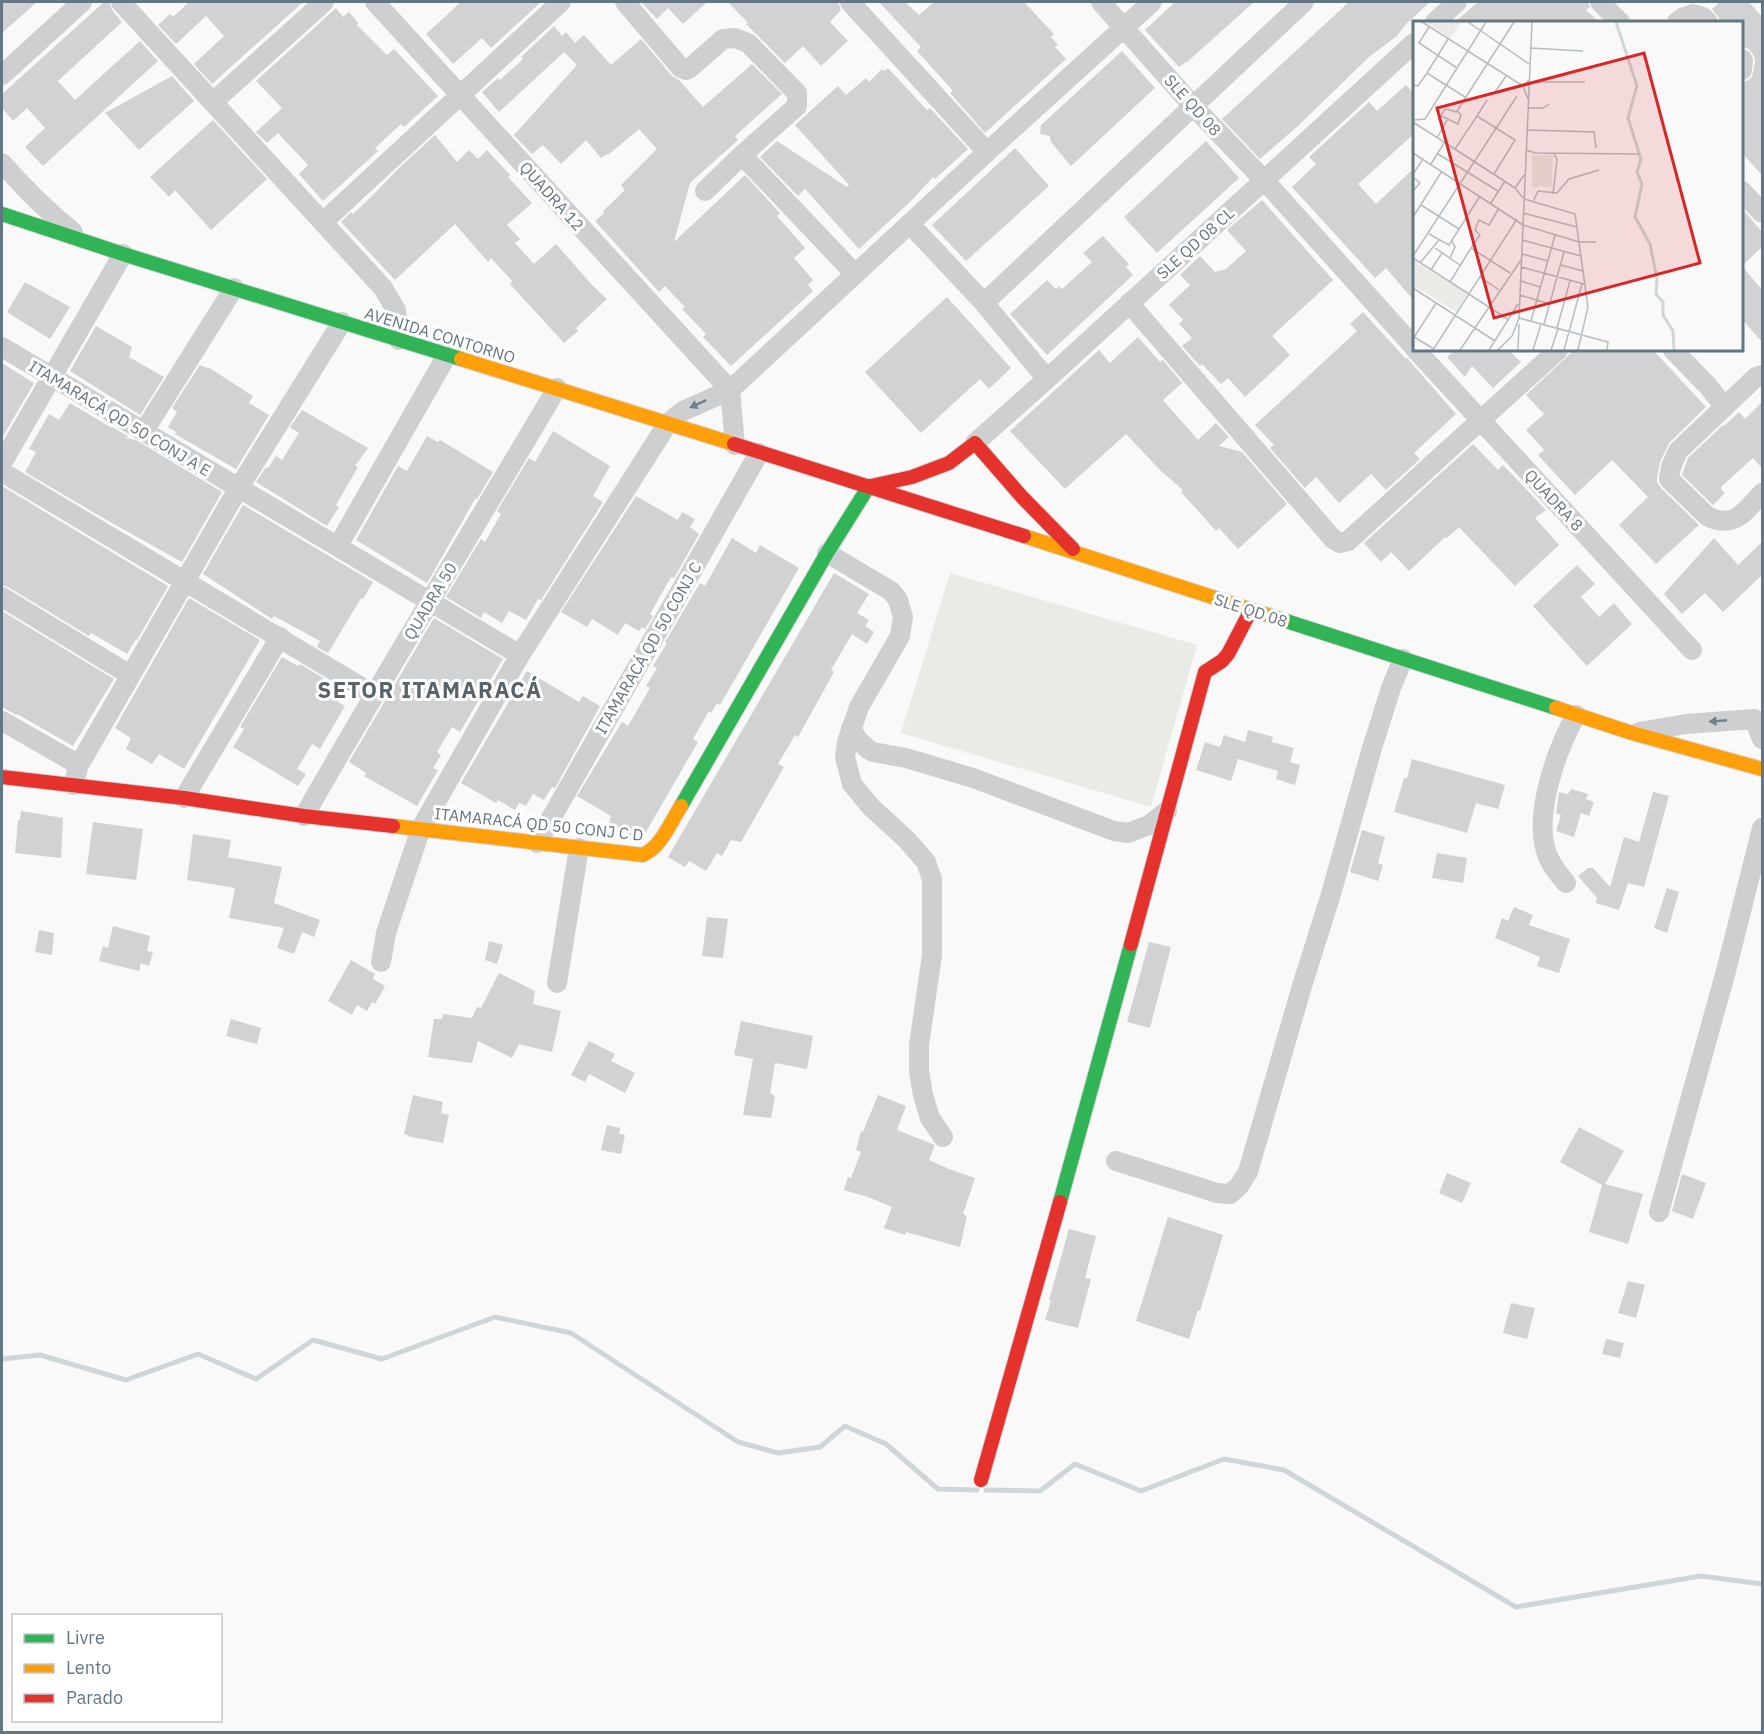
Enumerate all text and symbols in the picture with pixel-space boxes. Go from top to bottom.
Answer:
inset map [1413,21,1743,351]
street label: SLE QD 08 [1160,70,1226,140]
street label: QUADRA 12 [516,157,588,235]
street label: SLE QD 08 CL [1152,203,1238,283]
street label: AVENIDA CONTORNO [362,303,518,367]
street label: ITAMARACÁ QD 50 CONJ A E [25,355,215,480]
one-way arrow [689,399,706,408]
street label: QUADRA 8 [1520,465,1588,535]
street label: ITAMARACÁ QD 50 CONJ C [590,558,705,738]
street label: QUADRA 50 [399,559,461,643]
street label: SLE QD 08 [1212,589,1290,631]
district label: SETOR ITAMARACÁ [317,675,543,704]
one-way arrow [1708,716,1727,726]
street label: ITAMARACÁ QD 50 CONJ C D [434,802,644,845]
legend [12,1614,222,1722]
text: Livre [66,1626,105,1649]
text: Lento [66,1656,111,1679]
text: Parado [66,1686,123,1709]

